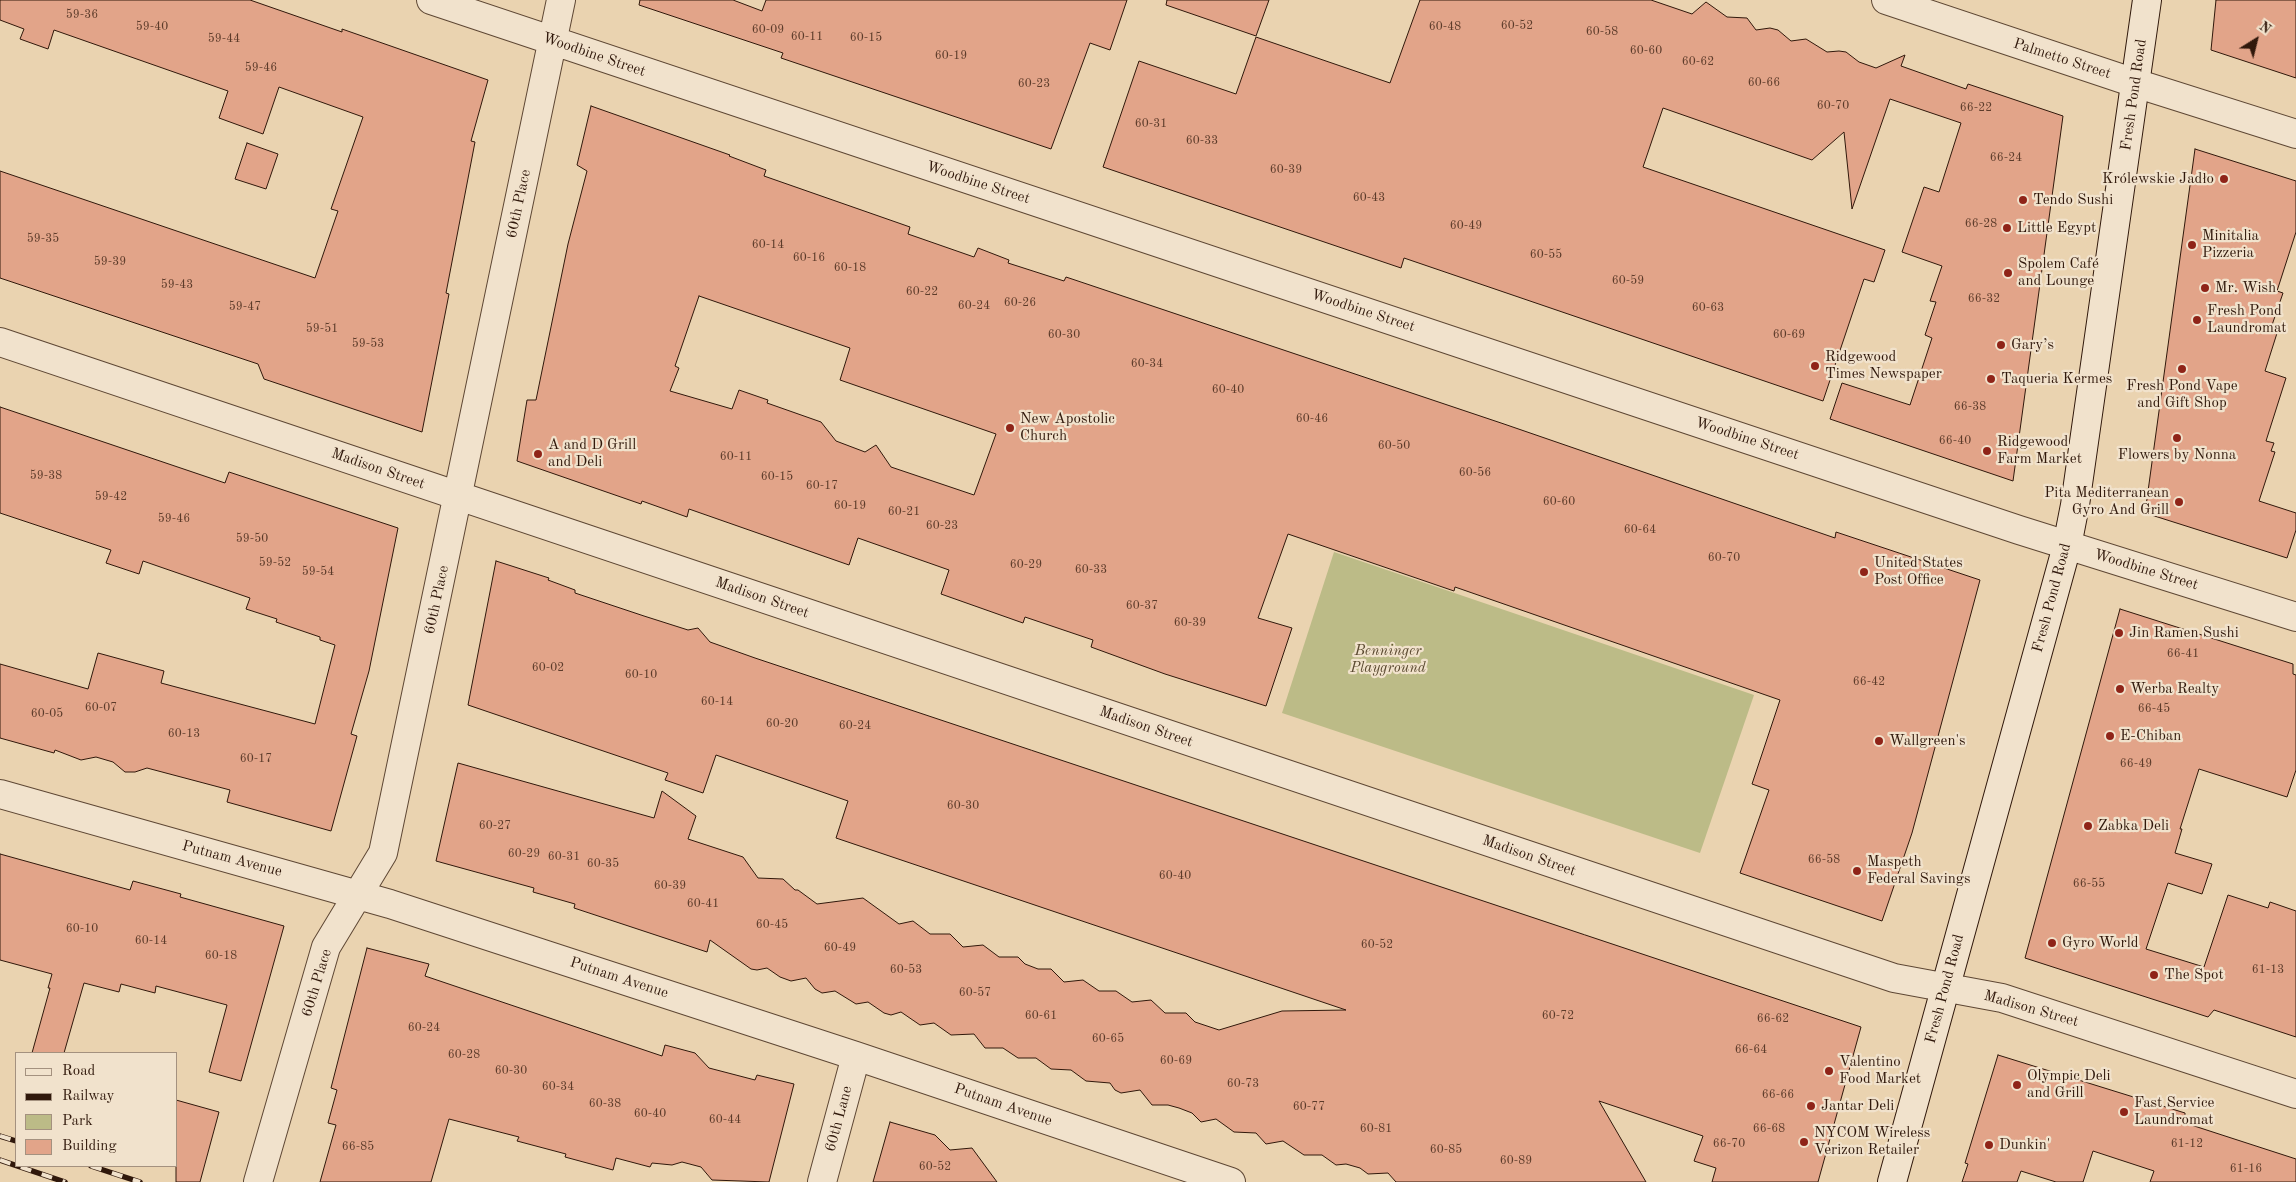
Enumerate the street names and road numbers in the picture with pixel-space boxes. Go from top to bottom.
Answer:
street label: Woodbine Street [540,29,648,81]
street label: Palmetto Street [2011,35,2113,83]
street label: Fresh Pond Road [2117,38,2151,152]
street label: Woodbine Street [924,158,1032,208]
street label: 60th Place [503,168,535,240]
street label: Woodbine Street [1309,286,1417,336]
street label: Woodbine Street [1693,414,1801,464]
street label: Madison Street [329,445,427,493]
street label: Fresh Pond Road [2029,541,2075,655]
street label: Woodbine Street [2092,546,2200,594]
street label: 60th Place [421,564,453,636]
street label: Madison Street [713,574,811,622]
street label: Madison Street [1097,703,1195,751]
street label: Madison Street [1480,832,1578,880]
street label: Putnam Avenue [180,837,284,881]
street label: Fresh Pond Road [1922,932,1968,1046]
street label: 60th Place [298,947,336,1019]
street label: Putnam Avenue [567,954,671,1002]
street label: Madison Street [1981,987,2081,1031]
street label: Putnam Avenue [952,1080,1054,1130]
street label: 60th Lane [822,1084,856,1154]

